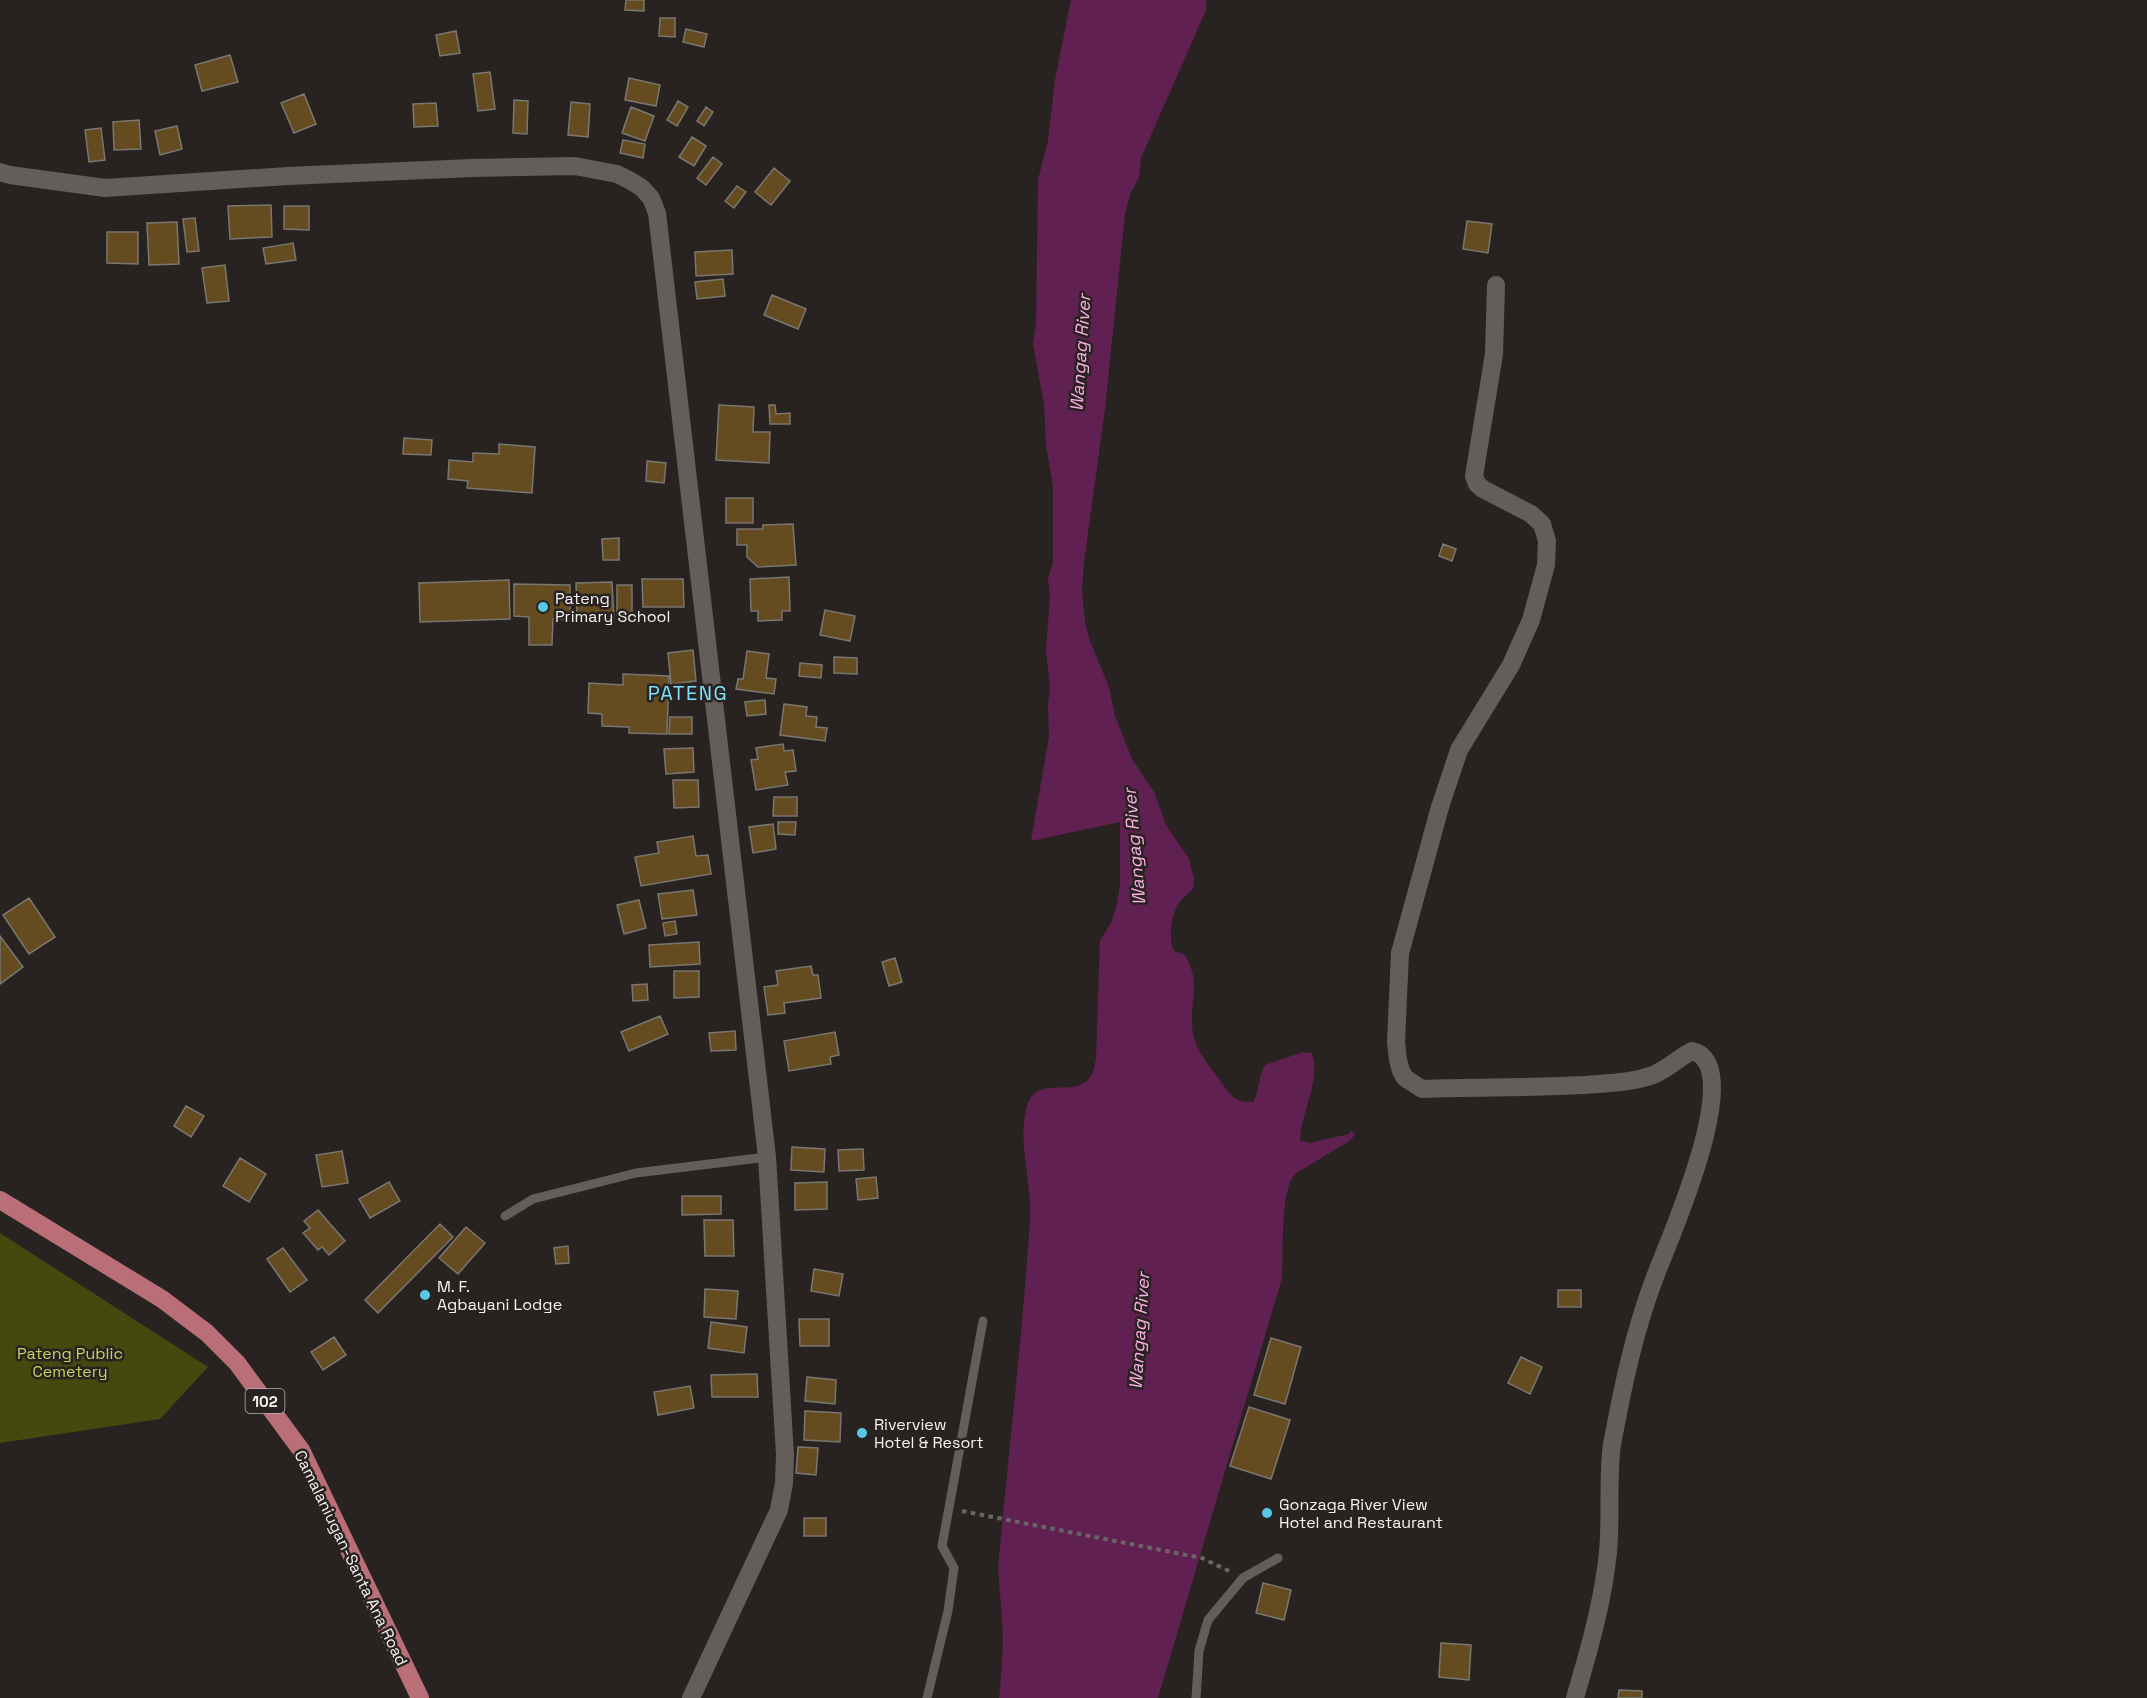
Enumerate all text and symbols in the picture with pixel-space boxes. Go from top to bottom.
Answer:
water label: Wangag River [1064,291,1096,412]
place label: Pateng Primary School [555,588,670,627]
marker: Pateng Primary School [536,600,550,614]
district label: PATENG [648,680,728,706]
water label: Wangag River [1117,785,1151,906]
water label: Wangag River [1123,1269,1155,1390]
place label: M. F. Agbayani Lodge [437,1276,562,1315]
marker: M. F. Agbayani Lodge [418,1288,432,1302]
park label: Pateng Public Cemetery [17,1343,123,1382]
road number: 102 [246,1389,284,1413]
place label: Riverview Hotel & Resort [874,1414,984,1453]
marker: Riverview Hotel & Resort [855,1426,869,1440]
street label: Camalaniugan-Santa Ana Road [290,1447,412,1669]
place label: Gonzaga River View Hotel and Restaurant [1279,1494,1443,1533]
marker: Gonzaga River View Hotel and Restaurant [1260,1506,1274,1520]

